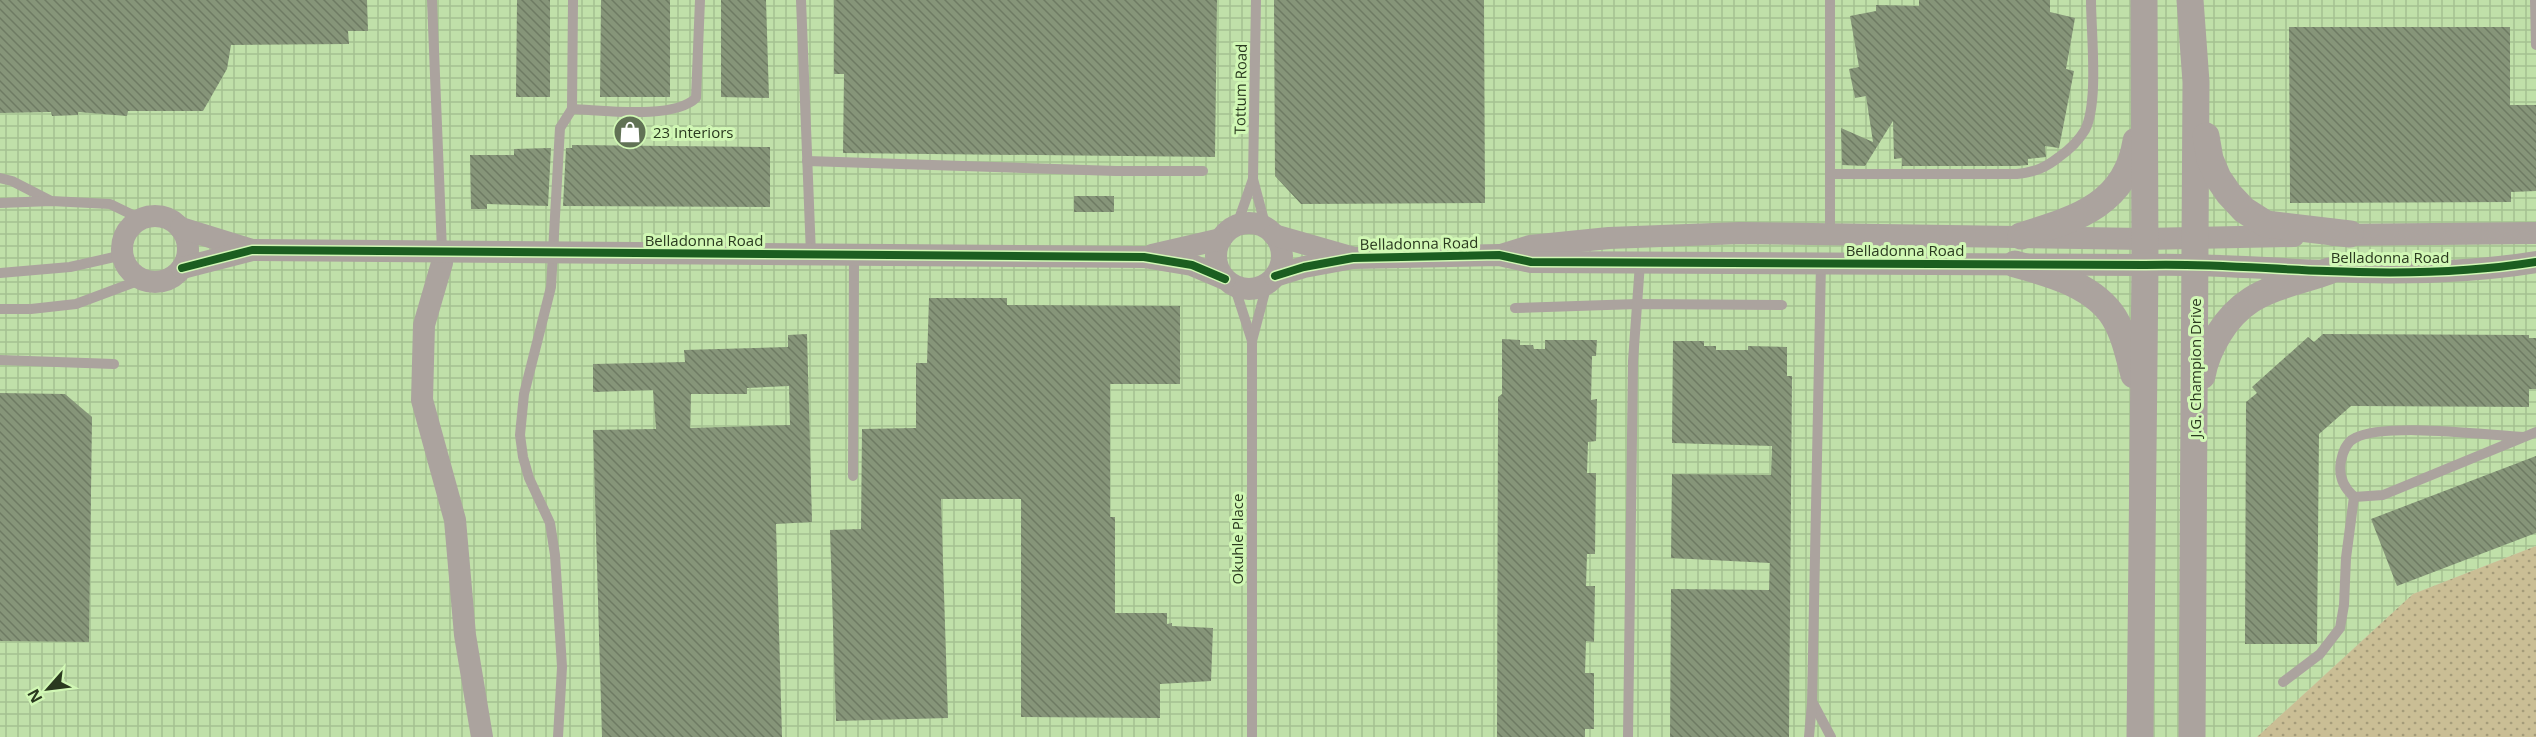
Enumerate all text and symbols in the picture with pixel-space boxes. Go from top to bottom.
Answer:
street label: Tottum Road [1229,43,1251,135]
shop icon: 23 Interiors [612,114,648,150]
place label: 23 Interiors [653,122,733,142]
street label: Belladonna Road [645,230,763,250]
street label: Belladonna Road [1360,232,1478,254]
street label: Belladonna Road [1846,240,1964,260]
street label: Belladonna Road [2331,247,2449,267]
street label: J.G. Champion Drive [2185,298,2205,440]
street label: Okuhle Place [1227,494,1247,584]
north arrow [18,659,78,719]
text: N [22,685,48,707]

